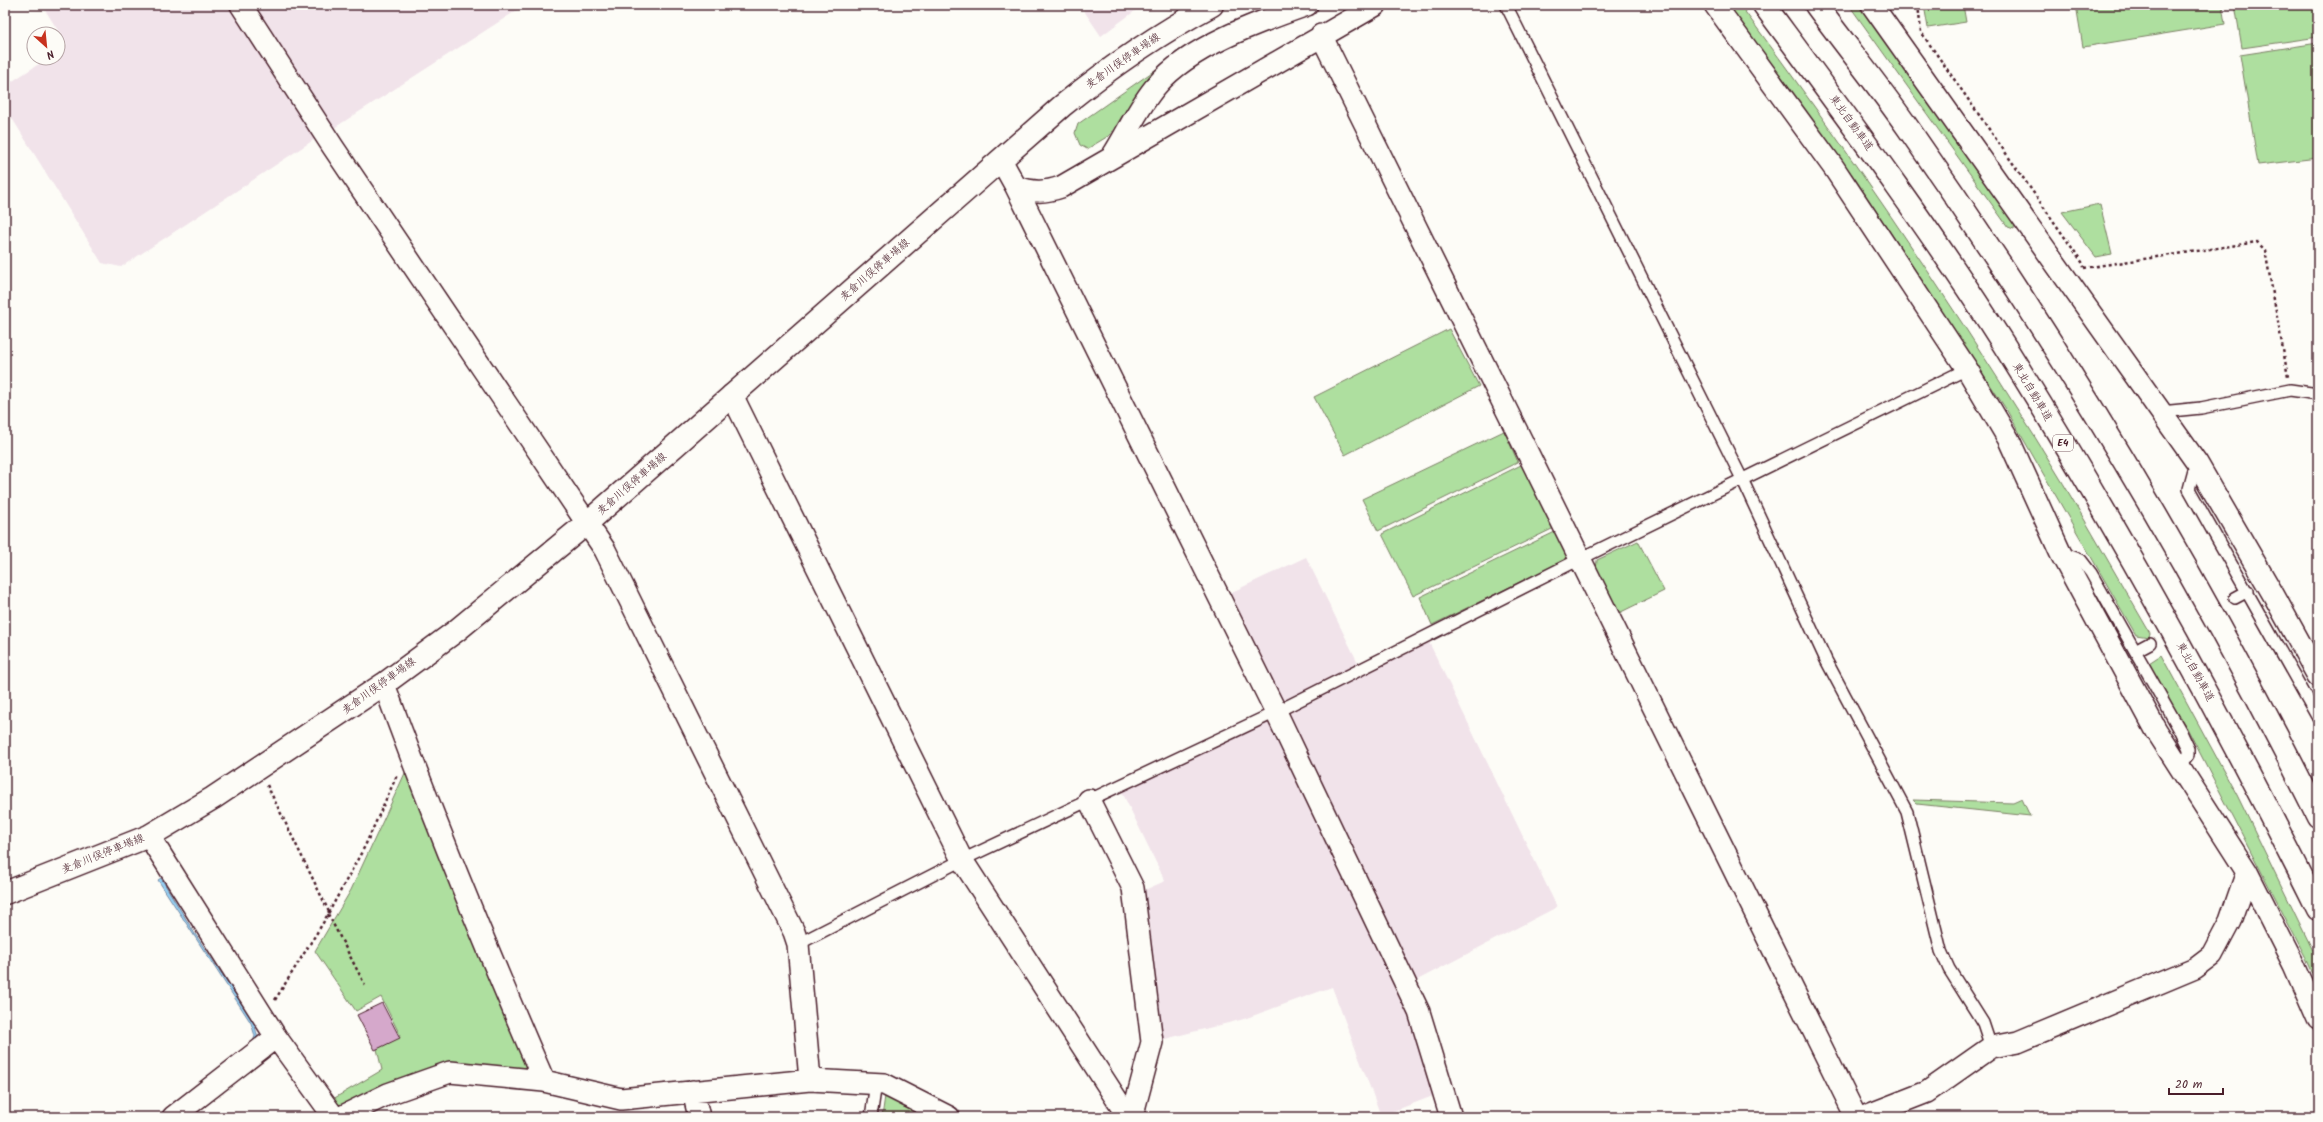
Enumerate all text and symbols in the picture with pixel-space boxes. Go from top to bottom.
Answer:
north arrow [26,26,66,66]
street label: 麦倉川俣停車場線 [1082,28,1164,94]
text: N [43,44,57,64]
street label: 東北自動車道 [1824,91,1878,155]
street label: 麦倉川俣停車場線 [836,234,914,306]
street label: 東北自動車道 [2007,359,2057,425]
road number: E4 [2053,435,2073,451]
street label: 麦倉川俣停車場線 [593,448,671,520]
street label: 東北自動車道 [2171,639,2219,705]
street label: 麦倉川俣停車場線 [338,653,420,719]
street label: 麦倉川俣停車場線 [59,829,147,879]
scale bar [2169,1070,2223,1096]
text: 20 m [2175,1075,2203,1094]

